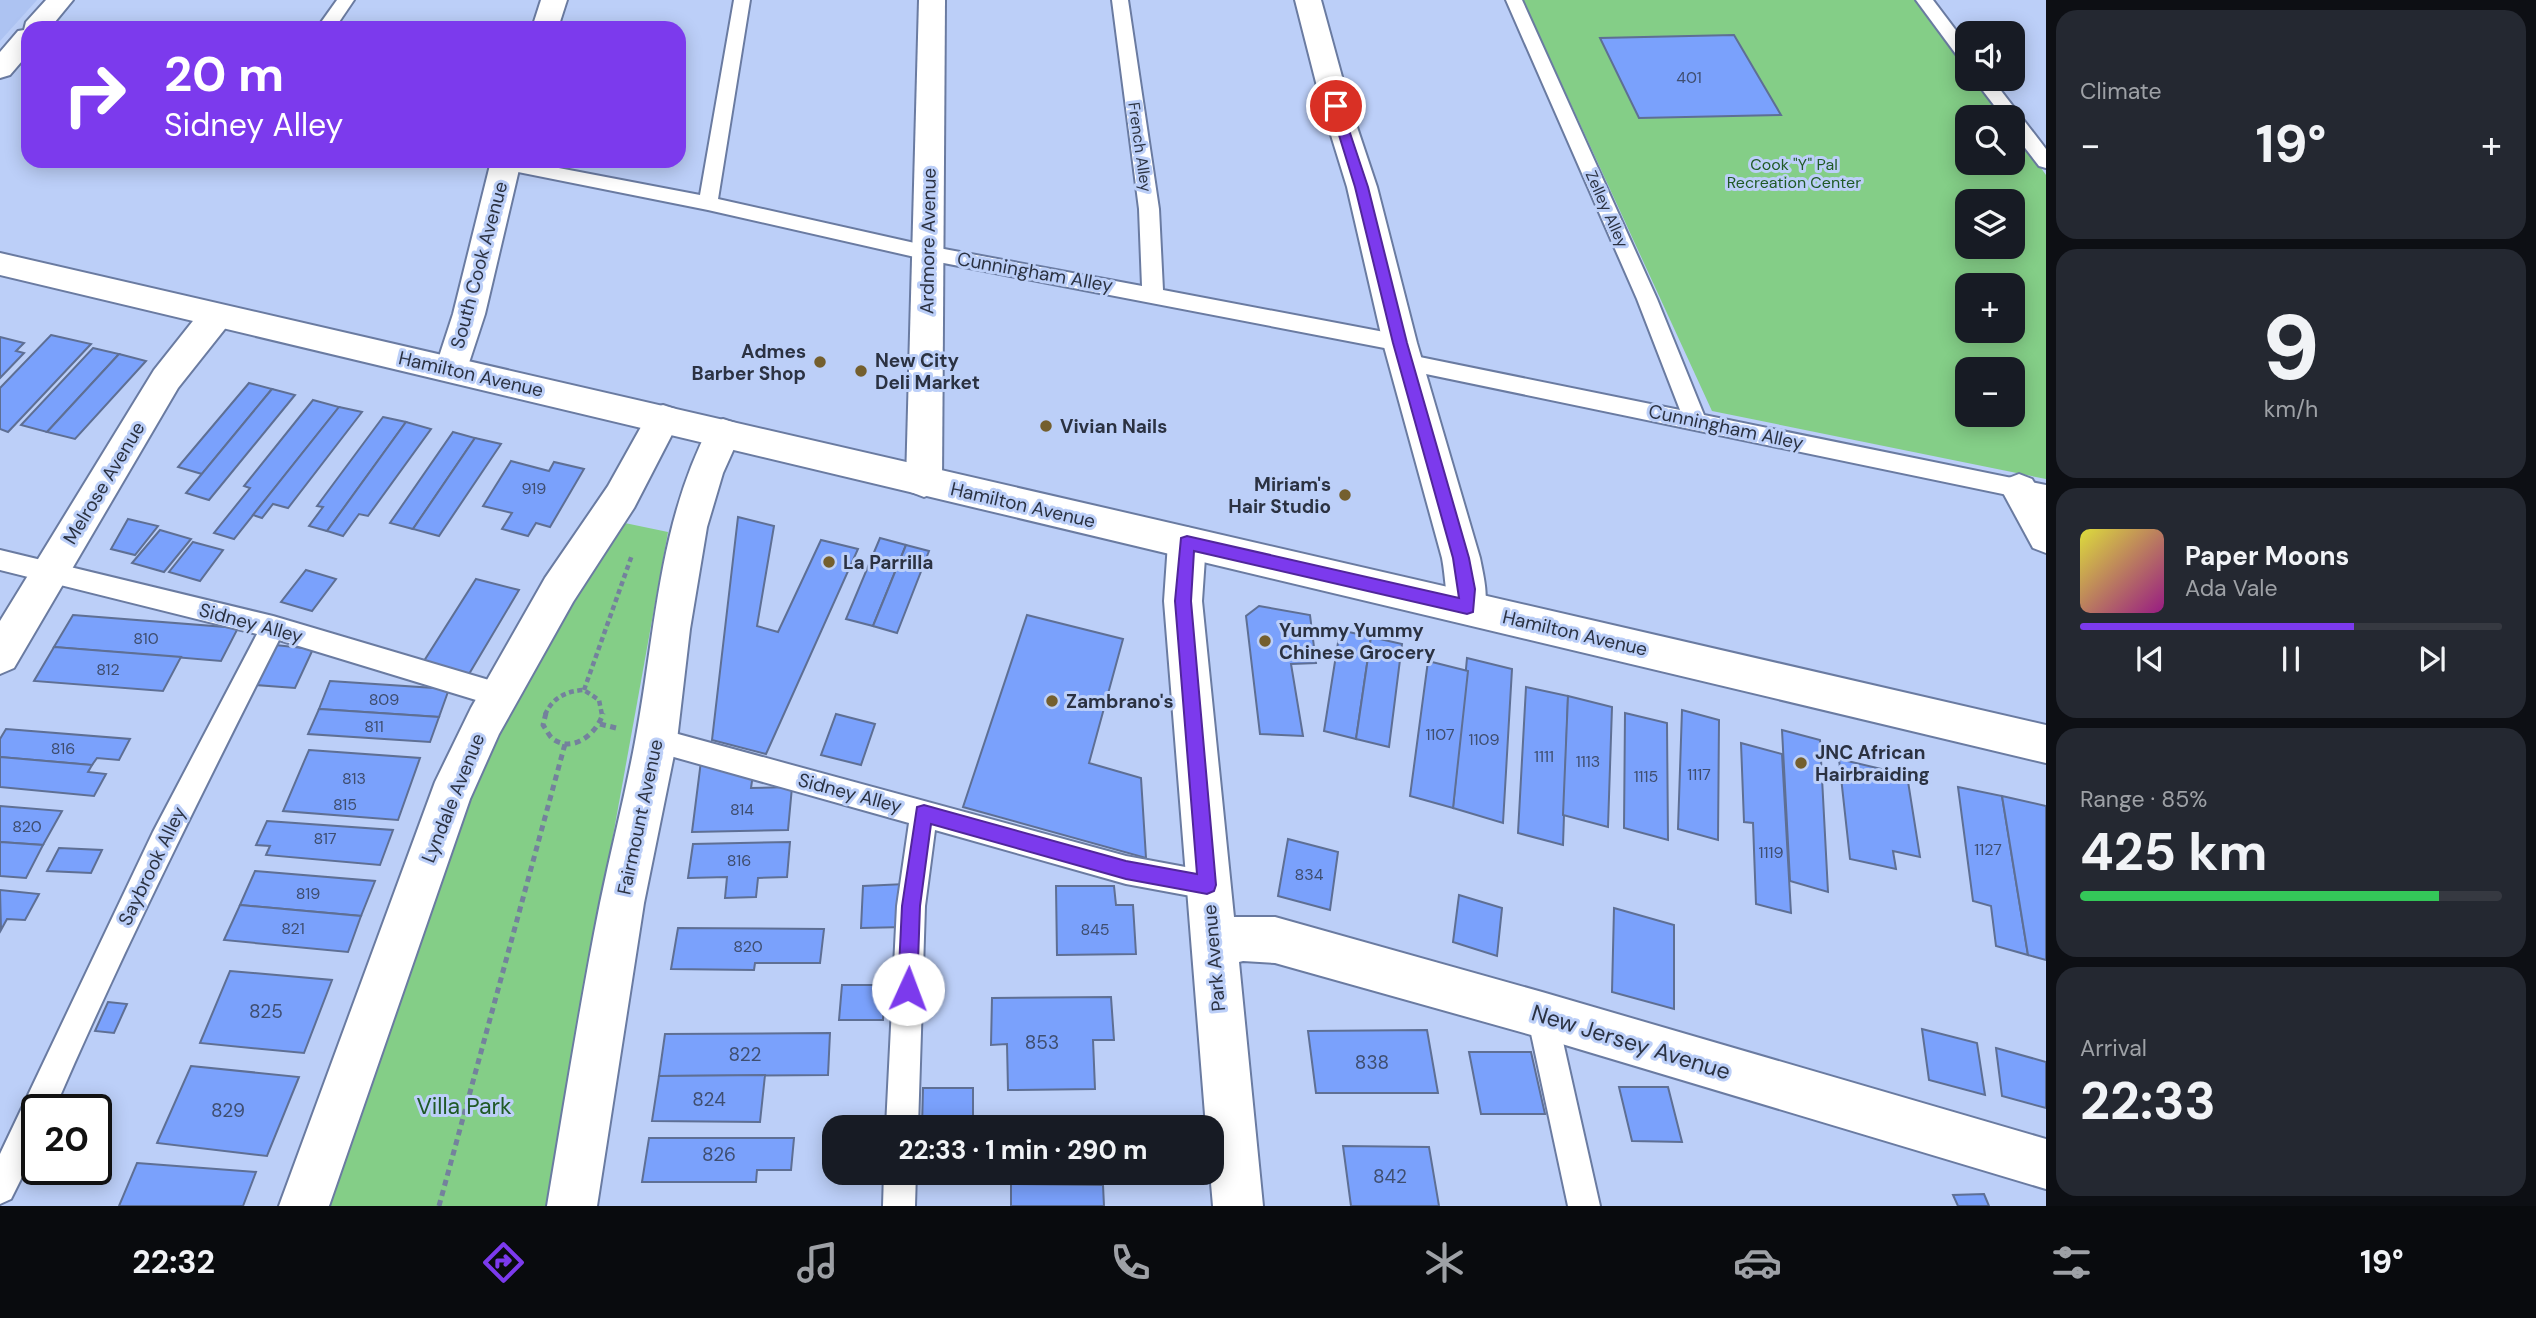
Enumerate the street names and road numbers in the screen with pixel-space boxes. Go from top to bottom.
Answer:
street label: French Alley [1123,101,1157,193]
street label: Zelley Alley [1581,167,1633,251]
street label: Ardmore Avenue [914,168,942,314]
street label: South Cook Avenue [445,179,513,351]
street label: Cunningham Alley [955,246,1115,298]
street label: Hamilton Avenue [396,345,546,403]
street label: Cunningham Alley [1646,398,1806,456]
street label: Melrose Avenue [58,417,150,549]
street label: Hamilton Avenue [948,476,1098,534]
street label: Sidney Alley [196,597,306,649]
street label: Hamilton Avenue [1500,604,1650,662]
street label: Lyndale Avenue [416,730,490,866]
street label: Fairmount Avenue [611,737,669,897]
street label: Sidney Alley [795,767,905,819]
street label: Saybrook Alley [112,802,192,930]
street label: Park Avenue [1197,904,1231,1012]
street label: New Jersey Avenue [1528,997,1734,1087]

